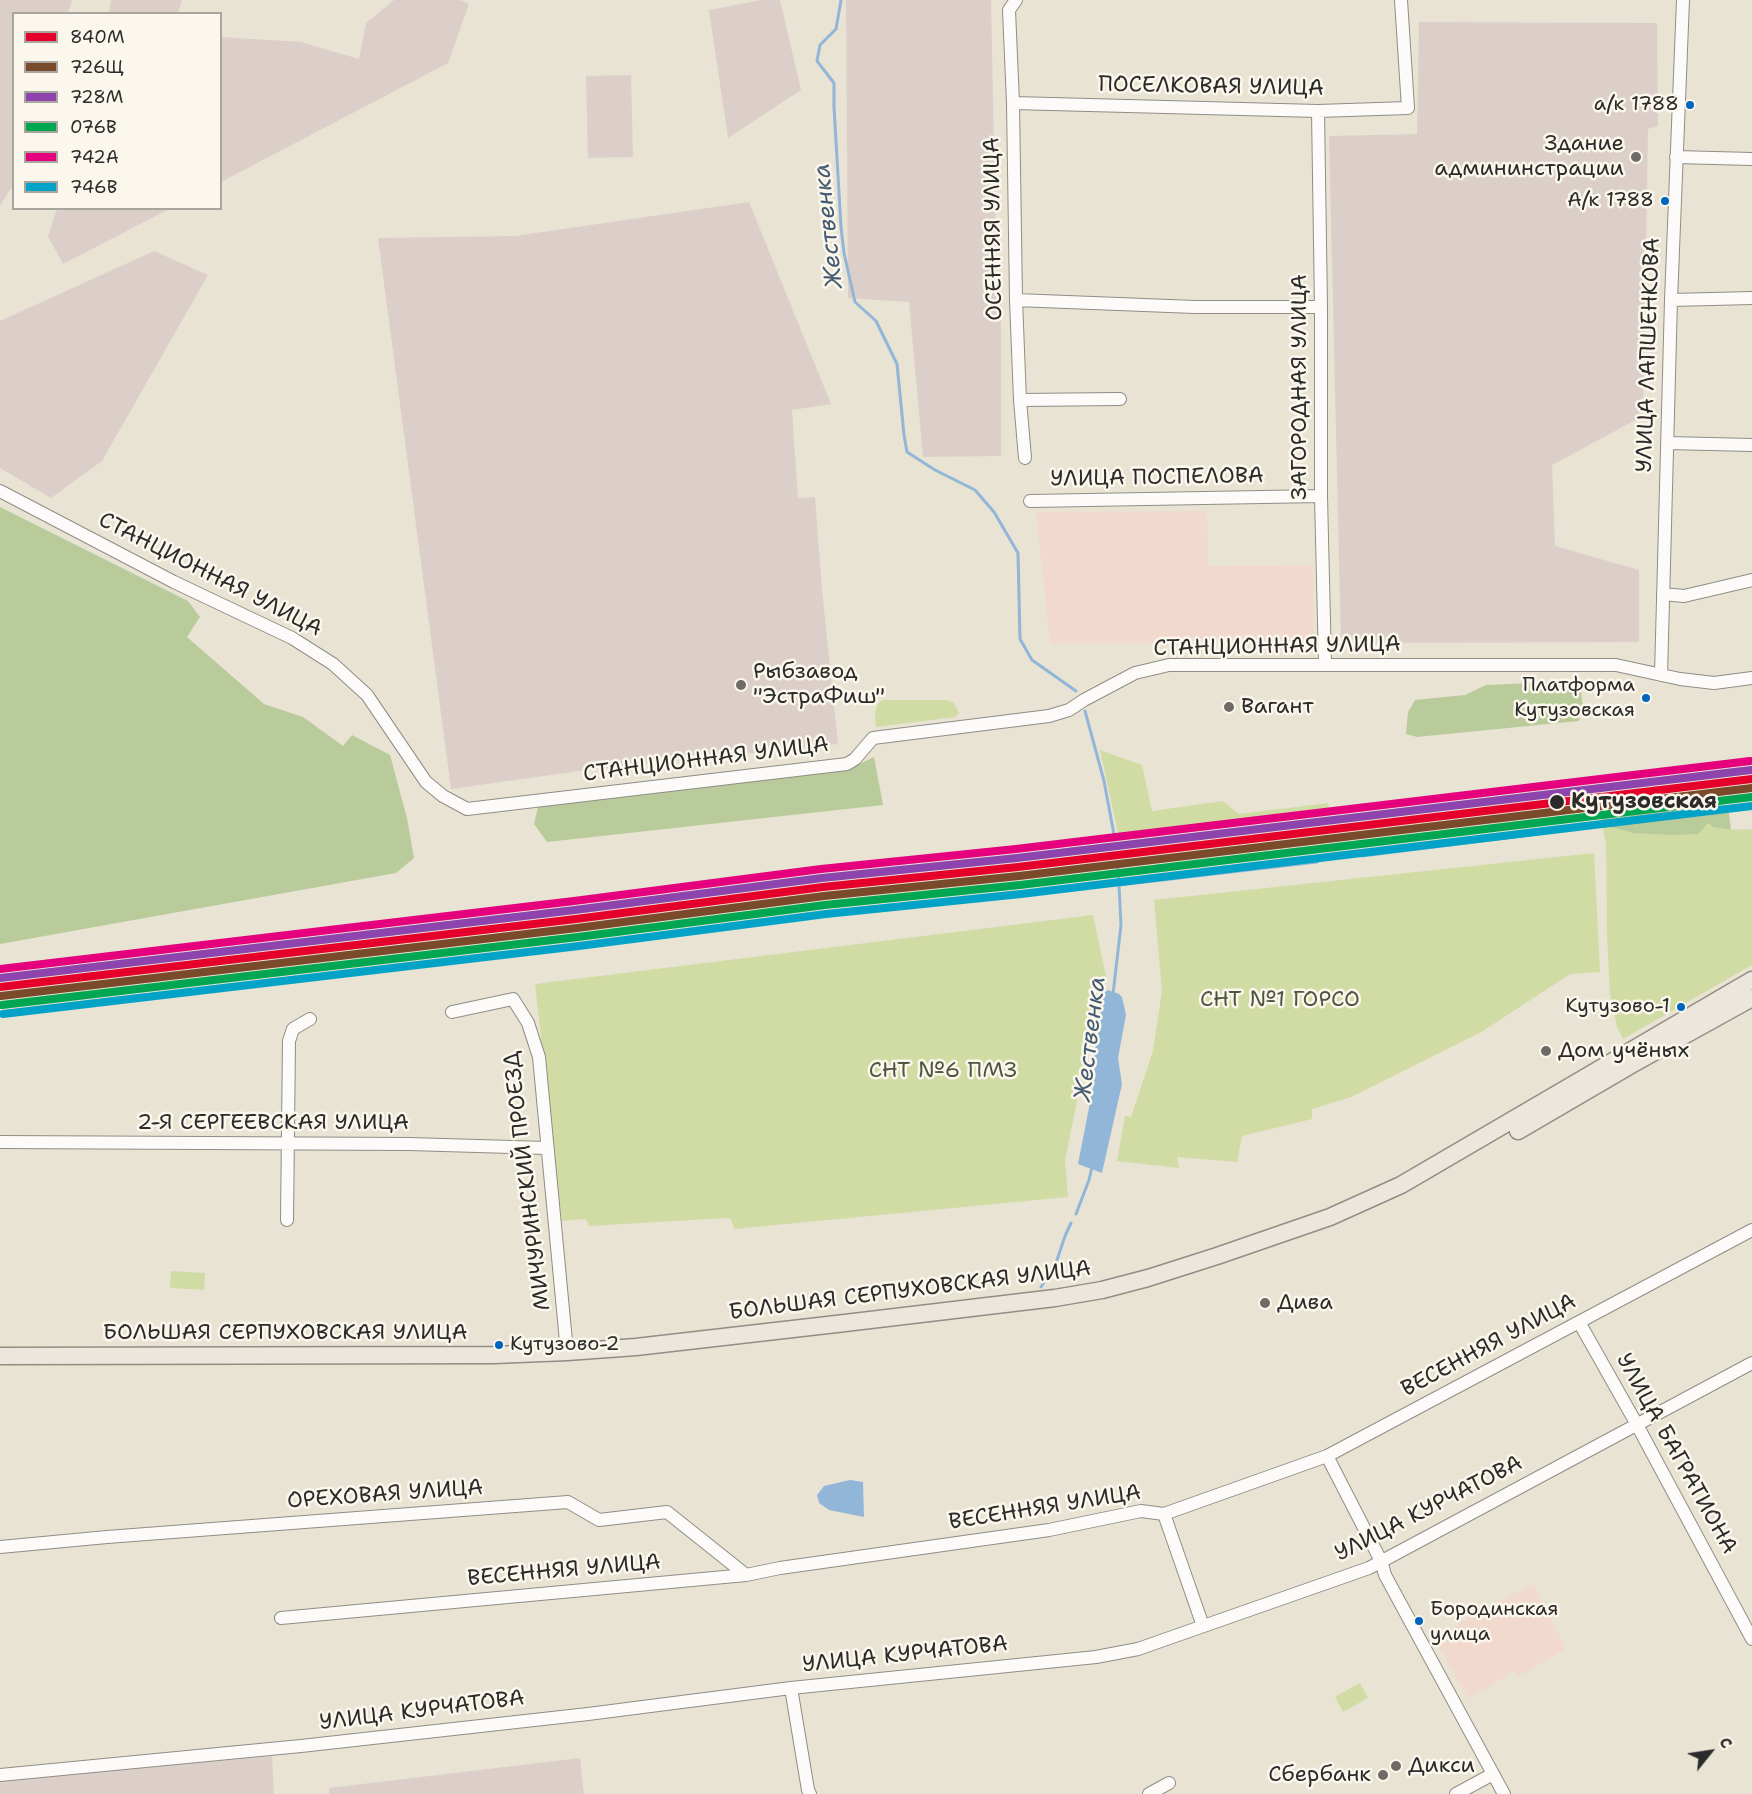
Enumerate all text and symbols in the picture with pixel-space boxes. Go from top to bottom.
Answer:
legend [12,12,222,210]
text: 840М [70,25,125,49]
text: 726Щ [70,55,124,79]
street label: ПОСЕЛКОВАЯ УЛИЦА [1098,72,1324,102]
text: 728М [70,85,123,109]
place label: a/к 1788 [1594,93,1679,117]
marker: a/к 1788 [1684,99,1696,111]
text: 076В [70,115,117,139]
place label: Здание админинстрации [1434,131,1624,182]
street label: ОСЕННЯЯ УЛИЦА [979,137,1009,321]
text: 742А [70,145,119,169]
marker: Здание админинстрации [1629,150,1643,164]
water label: Жественка [808,162,850,290]
text: 746В [70,175,117,199]
place label: А/к 1788 [1567,189,1654,213]
marker: А/к 1788 [1659,195,1671,207]
street label: УЛИЦА ЛАПШЕНКОВА [1632,237,1666,473]
street label: ЗАГОРОДНАЯ УЛИЦА [1287,274,1313,500]
street label: УЛИЦА ПОСПЕЛОВА [1050,463,1264,493]
street label: СТАНЦИОННАЯ УЛИЦА [94,507,326,643]
street label: СТАНЦИОННАЯ УЛИЦА [1153,632,1401,662]
place label: Рыбзавод "ЭстраФиш" [753,659,885,710]
place label: Платформа Кутузовская [1514,674,1635,721]
marker: Рыбзавод "ЭстраФиш" [734,678,748,692]
marker: Платформа Кутузовская [1640,692,1652,704]
place label: Вагант [1241,694,1314,720]
marker: Вагант [1222,700,1236,714]
street label: СТАНЦИОННАЯ УЛИЦА [582,732,830,788]
place label: Кутузовская [1571,789,1717,815]
marker: Кутузовская [1548,793,1566,811]
water label: Жественка [1069,975,1113,1103]
park label: СНТ №1 ГОРСО [1200,987,1360,1013]
place label: Кутузово-1 [1565,995,1670,1019]
marker: Кутузово-1 [1675,1001,1687,1013]
place label: Дом учёных [1558,1038,1689,1064]
marker: Дом учёных [1539,1044,1553,1058]
street label: МИЧУРИНСКИЙ ПРОЕЗД [499,1050,557,1312]
park label: СНТ №6 ПМЗ [869,1058,1017,1084]
street label: 2-Я СЕРГЕЕВСКАЯ УЛИЦА [137,1110,409,1136]
street label: БОЛЬШАЯ СЕРПУХОВСКАЯ УЛИЦА [727,1256,1093,1326]
street label: ВЕСЕННЯЯ УЛИЦА [1397,1289,1581,1403]
place label: Дива [1277,1290,1333,1316]
marker: Дива [1258,1296,1272,1310]
street label: БОЛЬШАЯ СЕРПУХОВСКАЯ УЛИЦА [103,1320,467,1346]
place label: Кутузово-2 [510,1333,619,1357]
marker: Кутузово-2 [493,1339,505,1351]
street label: УЛИЦА БАГРАТИОНА [1610,1349,1742,1559]
street label: УЛИЦА КУРЧАТОВА [1331,1450,1527,1568]
street label: ОРЕХОВАЯ УЛИЦА [286,1475,484,1515]
street label: ВЕСЕННЯЯ УЛИЦА [947,1480,1143,1536]
street label: ВЕСЕННЯЯ УЛИЦА [466,1549,662,1593]
place label: Бородинская улица [1430,1598,1558,1645]
marker: Бородинская улица [1413,1615,1425,1627]
street label: УЛИЦА КУРЧАТОВА [801,1631,1009,1679]
street label: УЛИЦА КУРЧАТОВА [318,1685,526,1737]
north arrow [1680,1722,1740,1782]
text: С [1714,1733,1738,1752]
place label: Дикси [1408,1753,1475,1779]
marker: Дикси [1389,1759,1403,1773]
place label: Сбербанк [1268,1762,1371,1788]
marker: Сбербанк [1376,1768,1390,1782]

